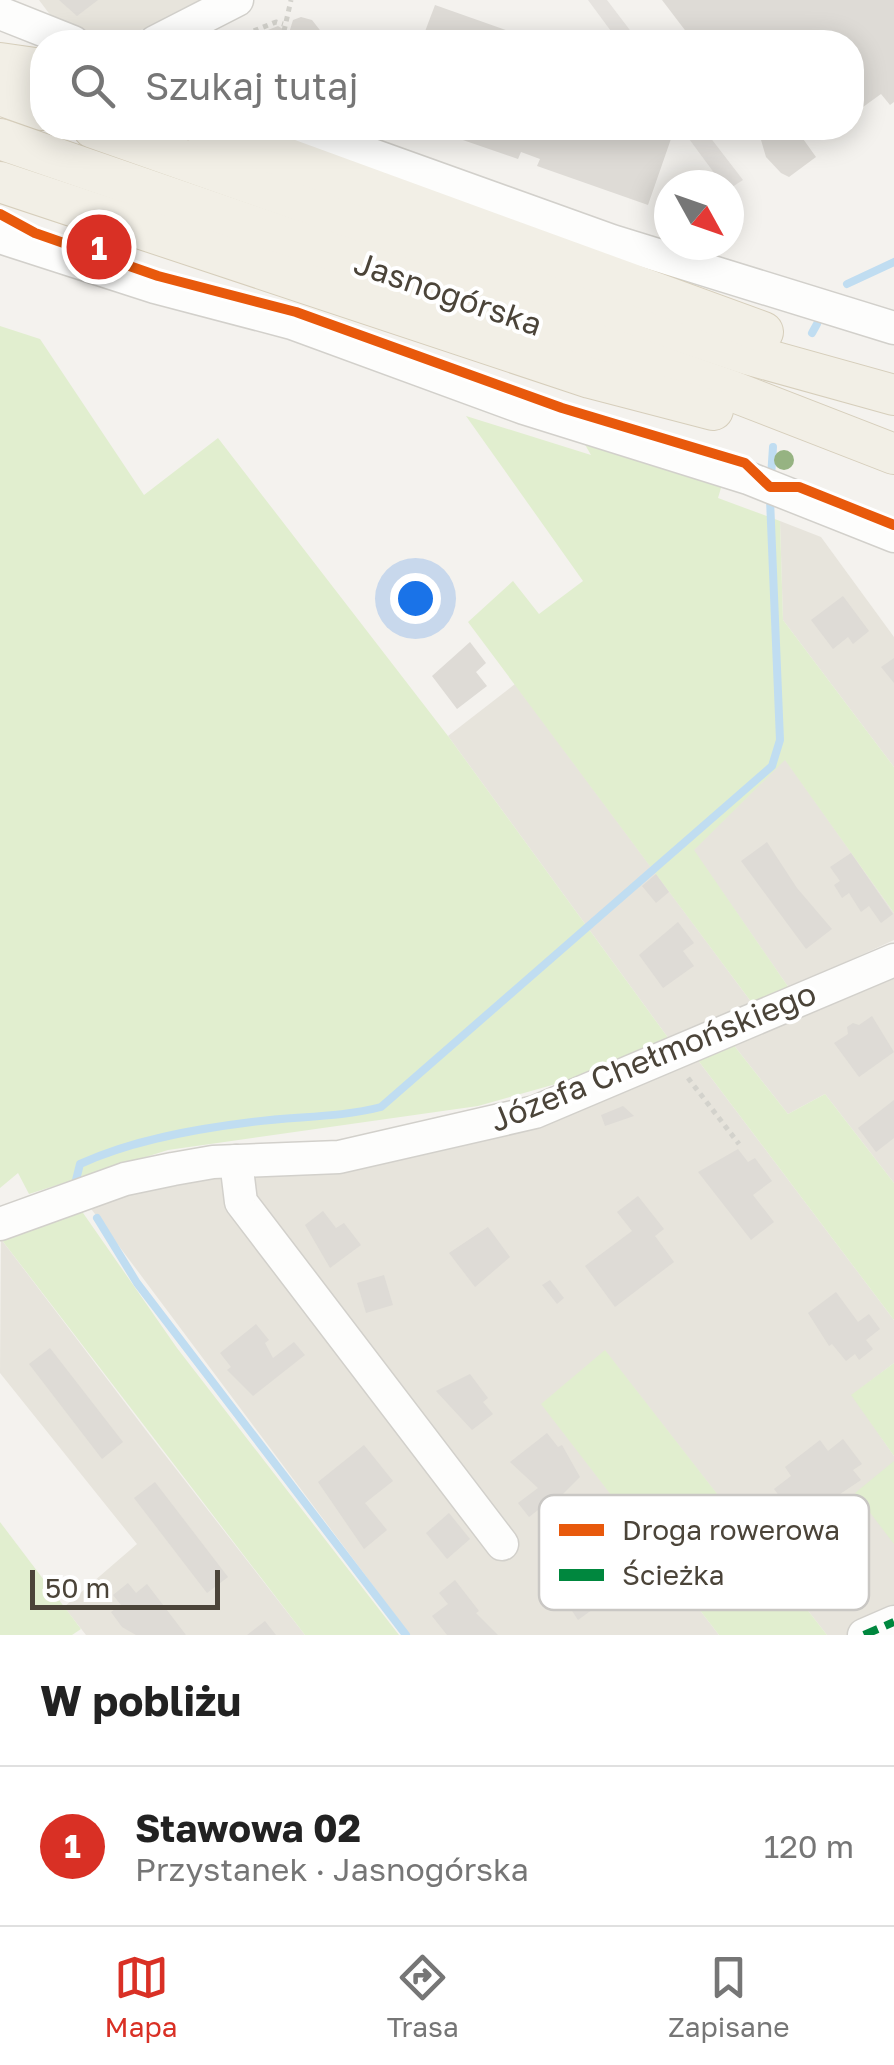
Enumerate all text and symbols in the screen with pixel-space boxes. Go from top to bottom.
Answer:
search box [30,30,864,140]
icon: search [65,58,120,113]
text: Szukaj tutaj [145,63,359,108]
north arrow [654,170,744,260]
pin: 1 [66,210,132,284]
street label: Jasnogórska [350,243,547,343]
your location [390,573,441,624]
street label: Józefa Chełmońskiego [484,973,821,1139]
legend [539,1495,869,1610]
text: Droga rowerowa [622,1513,840,1546]
text: Ścieżka [622,1558,725,1591]
scale bar [30,1565,220,1610]
text: 50 m [45,1571,110,1604]
text: W pobliżu [40,1675,241,1725]
text: Stawowa 02 [135,1805,361,1850]
text: 1 [64,1827,81,1865]
text: 120 m [764,1827,854,1865]
text: Przystanek · Jasnogórska [135,1850,529,1888]
tab: Mapa [105,1950,178,2043]
tab: Trasa [387,1950,459,2043]
tab: Zapisane [668,1950,789,2043]

